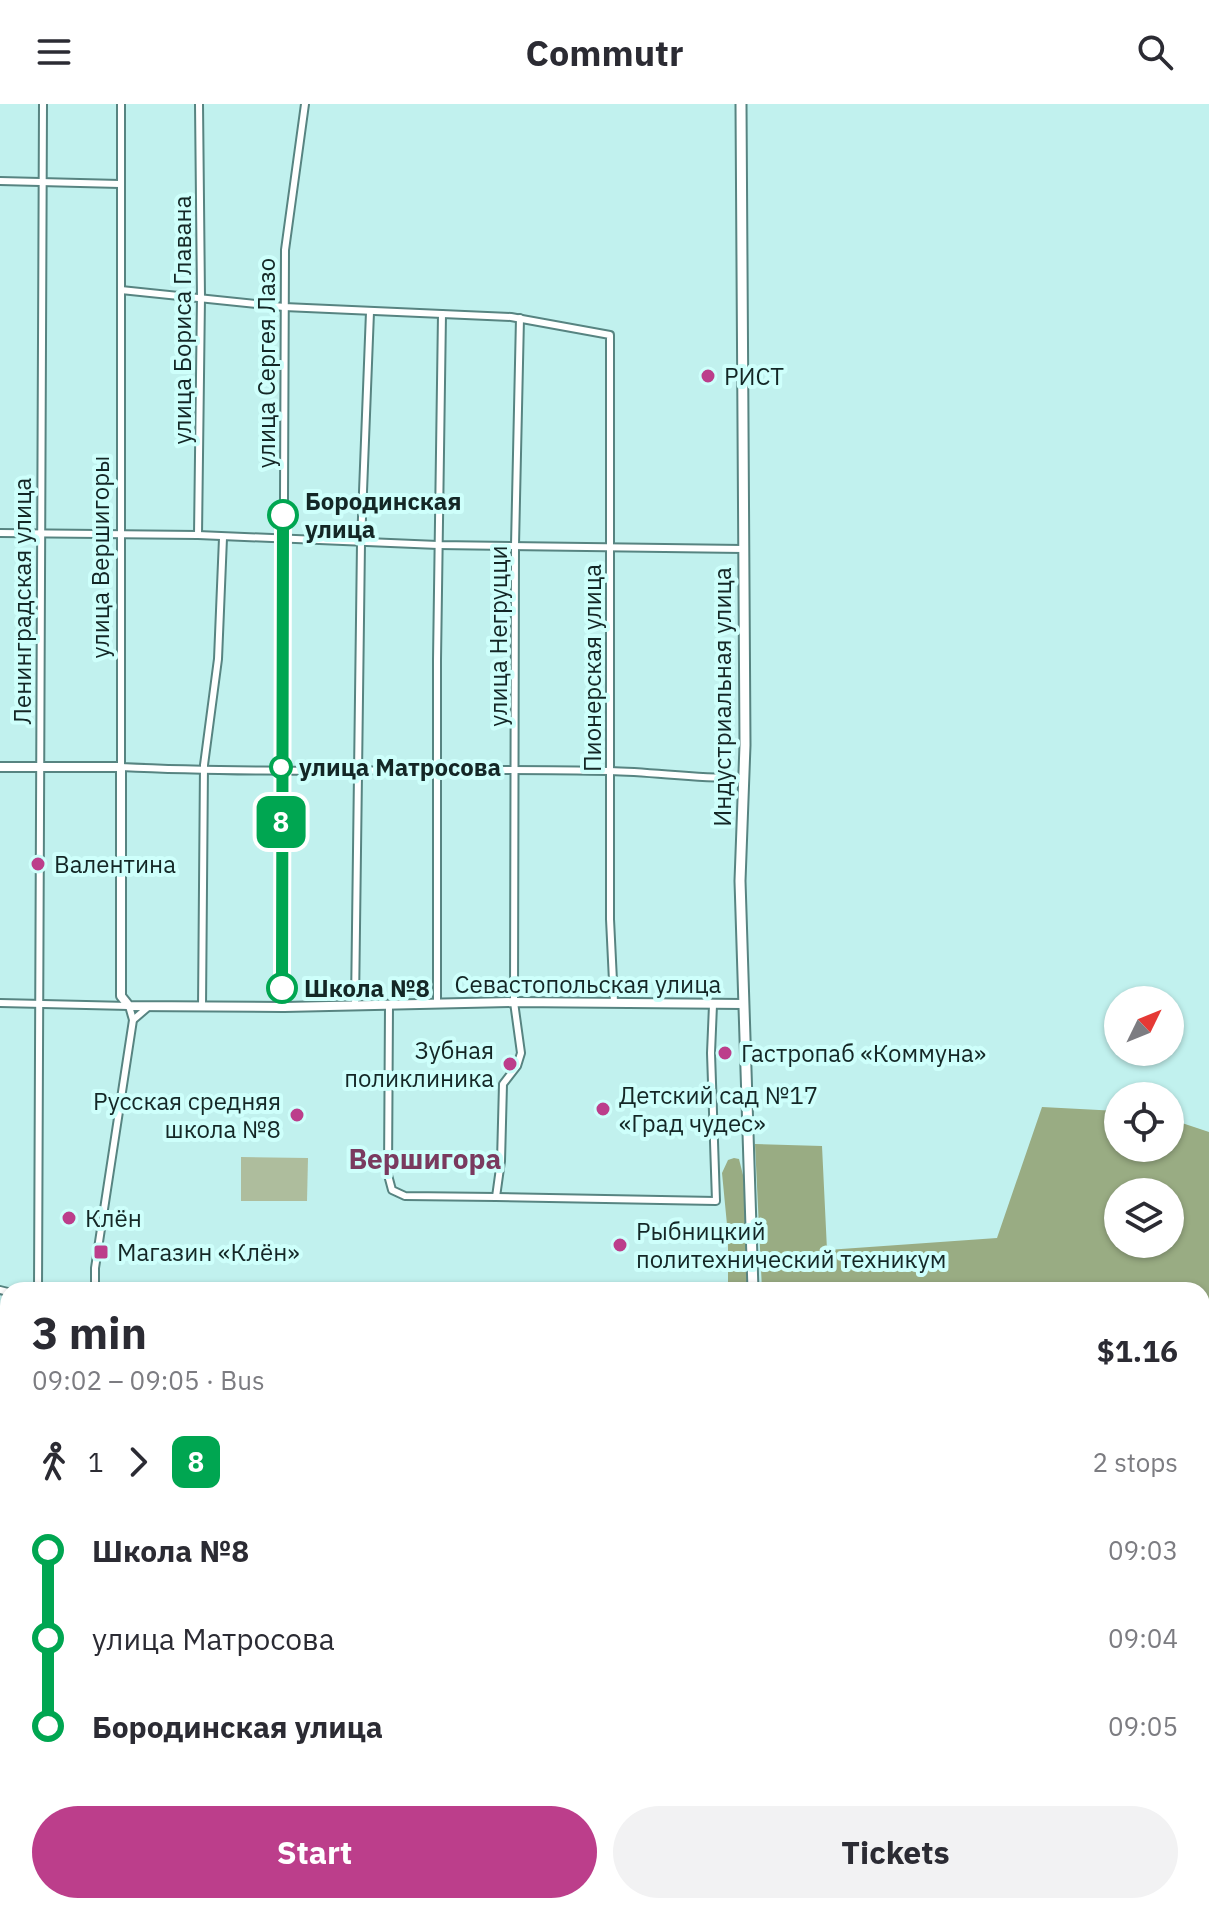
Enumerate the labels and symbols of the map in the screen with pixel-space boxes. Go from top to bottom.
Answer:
street label: улица Бориса Главана [166,195,198,445]
street label: улица Сергея Лазо [250,258,282,468]
place label: РИСТ [724,360,784,392]
marker: РИСТ [699,367,717,385]
street label: улица Вершигоры [84,456,116,658]
street label: Ленинградская улица [6,477,38,724]
place label: Бородинская улица [305,485,461,545]
marker: Бородинская улица [268,500,298,530]
street label: улица Негруцци [482,545,514,727]
street label: Пионерская улица [576,564,608,772]
street label: Индустриальная улица [706,567,738,827]
place label: улица Матросова [299,751,501,783]
marker: улица Матросова [270,756,292,778]
line badge: 8 [255,796,307,848]
place label: Валентина [54,848,176,880]
marker: Валентина [29,855,47,873]
street label: Севастопольская улица [455,968,722,1000]
place label: Школа №8 [304,972,430,1004]
marker: Школа №8 [267,973,297,1003]
north arrow [1104,986,1184,1066]
place label: Зубная поликлиника [344,1034,494,1094]
place label: Гастропаб «Коммуна» [741,1037,986,1069]
marker: Гастропаб «Коммуна» [716,1044,734,1062]
marker: Зубная поликлиника [501,1055,519,1073]
place label: Детский сад №17 «Град чудес» [619,1079,818,1139]
place label: Русская средняя школа №8 [93,1085,281,1145]
marker: Детский сад №17 «Град чудес» [594,1100,612,1118]
marker: Русская средняя школа №8 [288,1106,306,1124]
district label: Вершигора [348,1140,502,1177]
place label: Клён [85,1202,142,1234]
marker: Клён [60,1209,78,1227]
place label: Рыбницкий политехнический техникум [636,1215,947,1275]
place label: Магазин «Клён» [117,1236,300,1268]
marker: Рыбницкий политехнический техникум [611,1236,629,1254]
marker: Магазин «Клён» [92,1243,110,1261]

